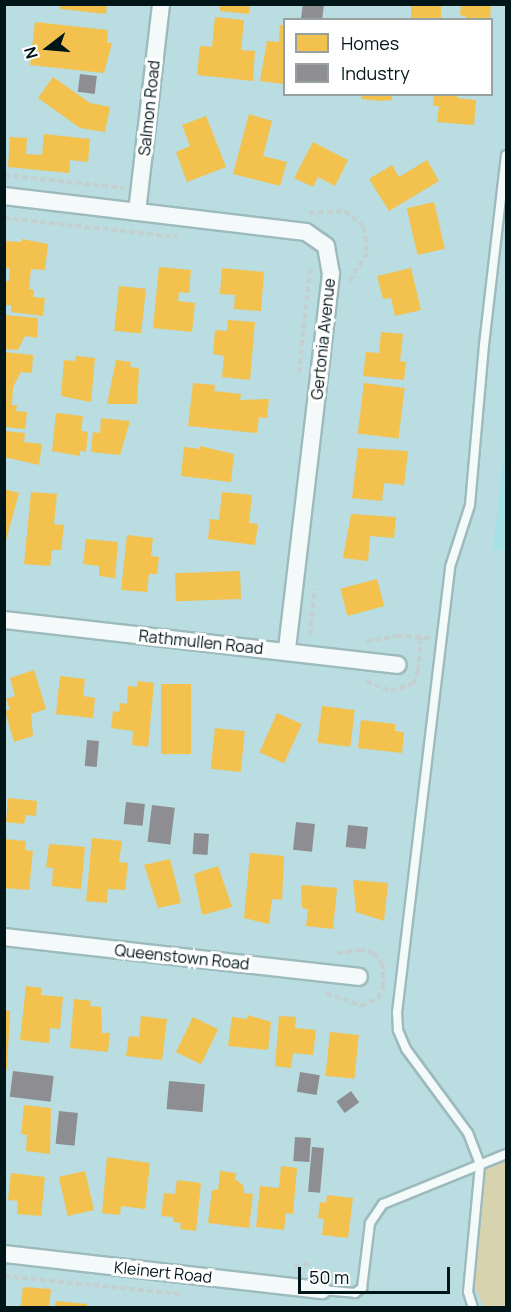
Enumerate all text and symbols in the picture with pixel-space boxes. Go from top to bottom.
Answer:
north arrow [18,18,78,78]
legend [283,18,493,96]
text: Homes [341,31,399,55]
text: N [19,44,43,62]
street label: Salmon Road [134,59,164,157]
text: Industry [341,61,410,85]
street label: Gertonia Avenue [307,277,339,401]
street label: Rathmullen Road [138,626,264,658]
street label: Queenstown Road [114,940,250,974]
scale bar [301,1255,452,1293]
street label: Kleinert Road [113,1257,213,1287]
text: 50 m [309,1265,349,1289]

